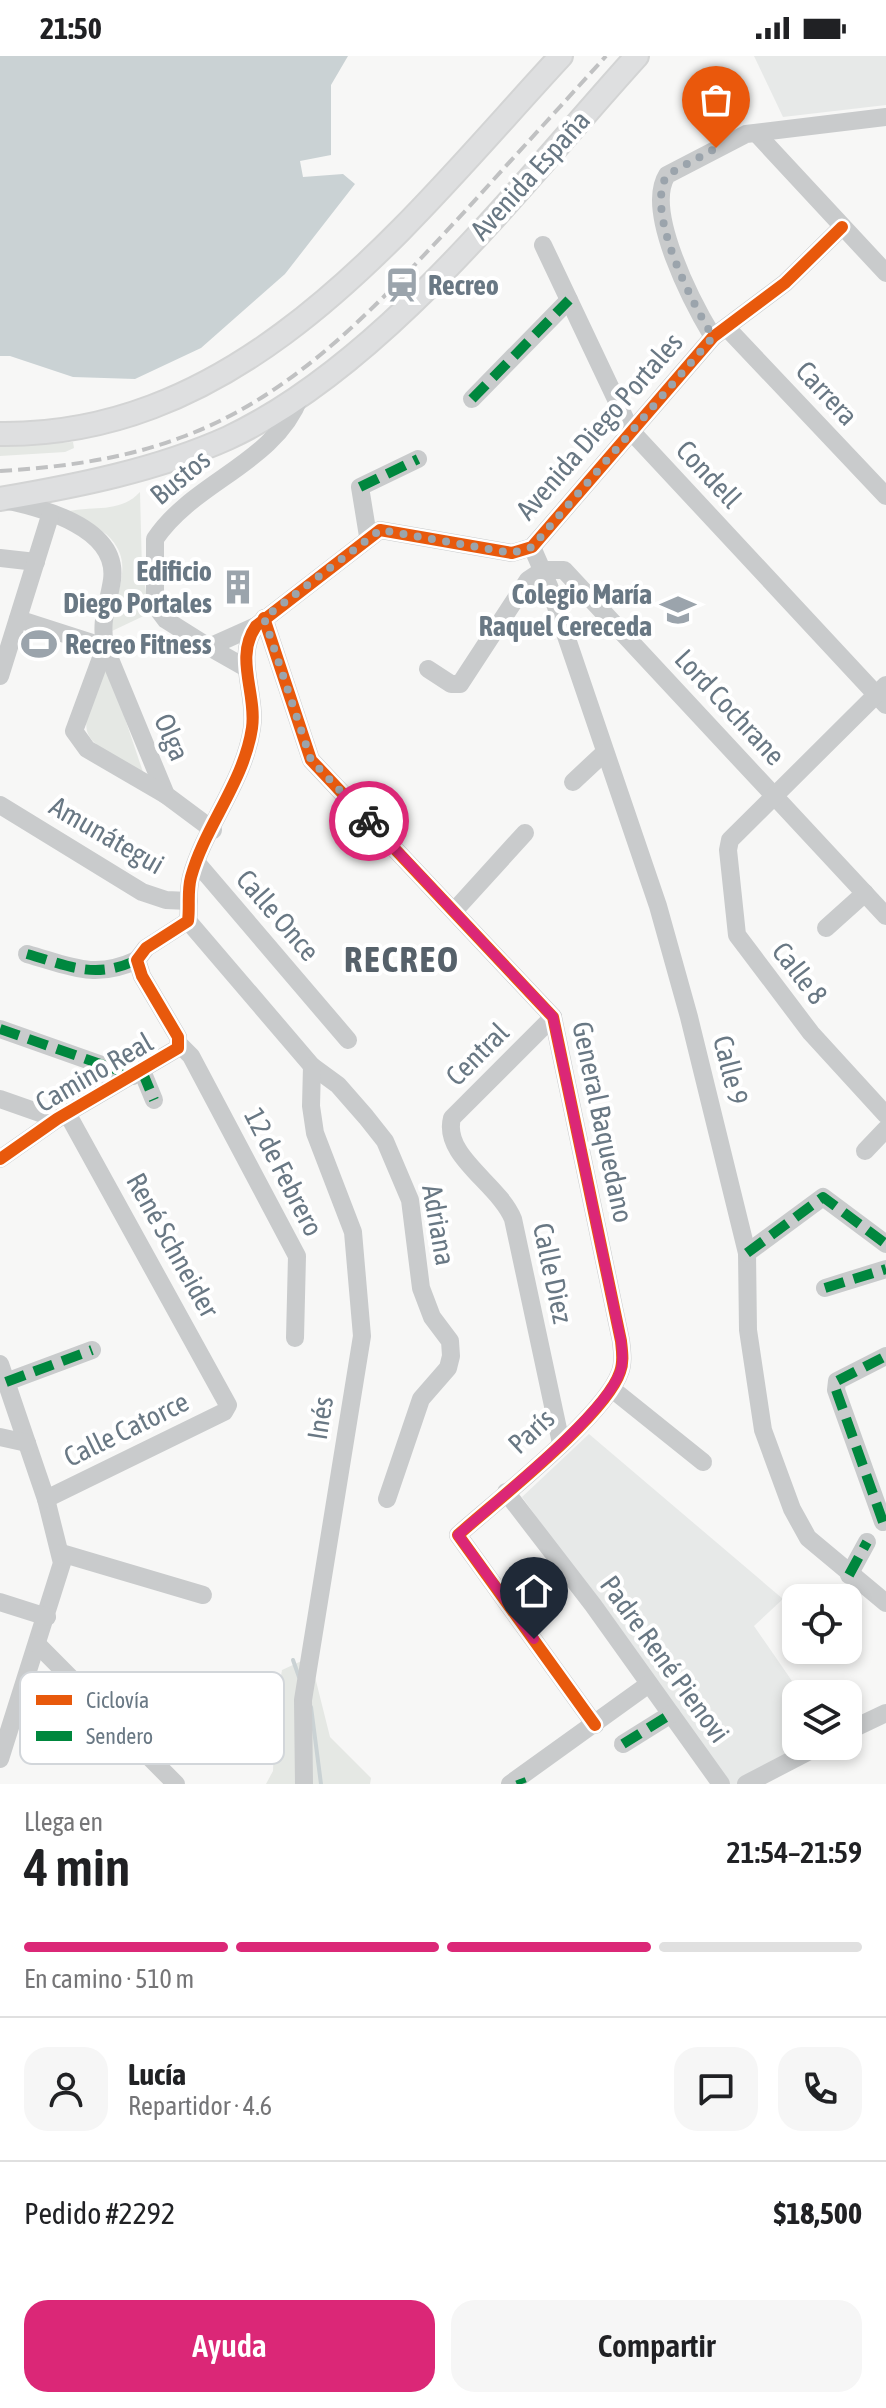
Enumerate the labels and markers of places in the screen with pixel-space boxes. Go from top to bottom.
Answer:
pin [682,66,750,148]
station icon: Recreo [383,266,421,304]
place label: Recreo [428,269,499,301]
place label: Edificio Diego Portales [63,555,212,619]
building icon: Edificio Diego Portales [219,568,257,606]
place label: Colegio María Raquel Cereceda [479,578,652,642]
school or university icon: Colegio María Raquel Cereceda [659,591,697,629]
sports icon: Recreo Fitness [20,625,58,663]
place label: Recreo Fitness [65,628,212,660]
pin [500,1557,568,1639]

